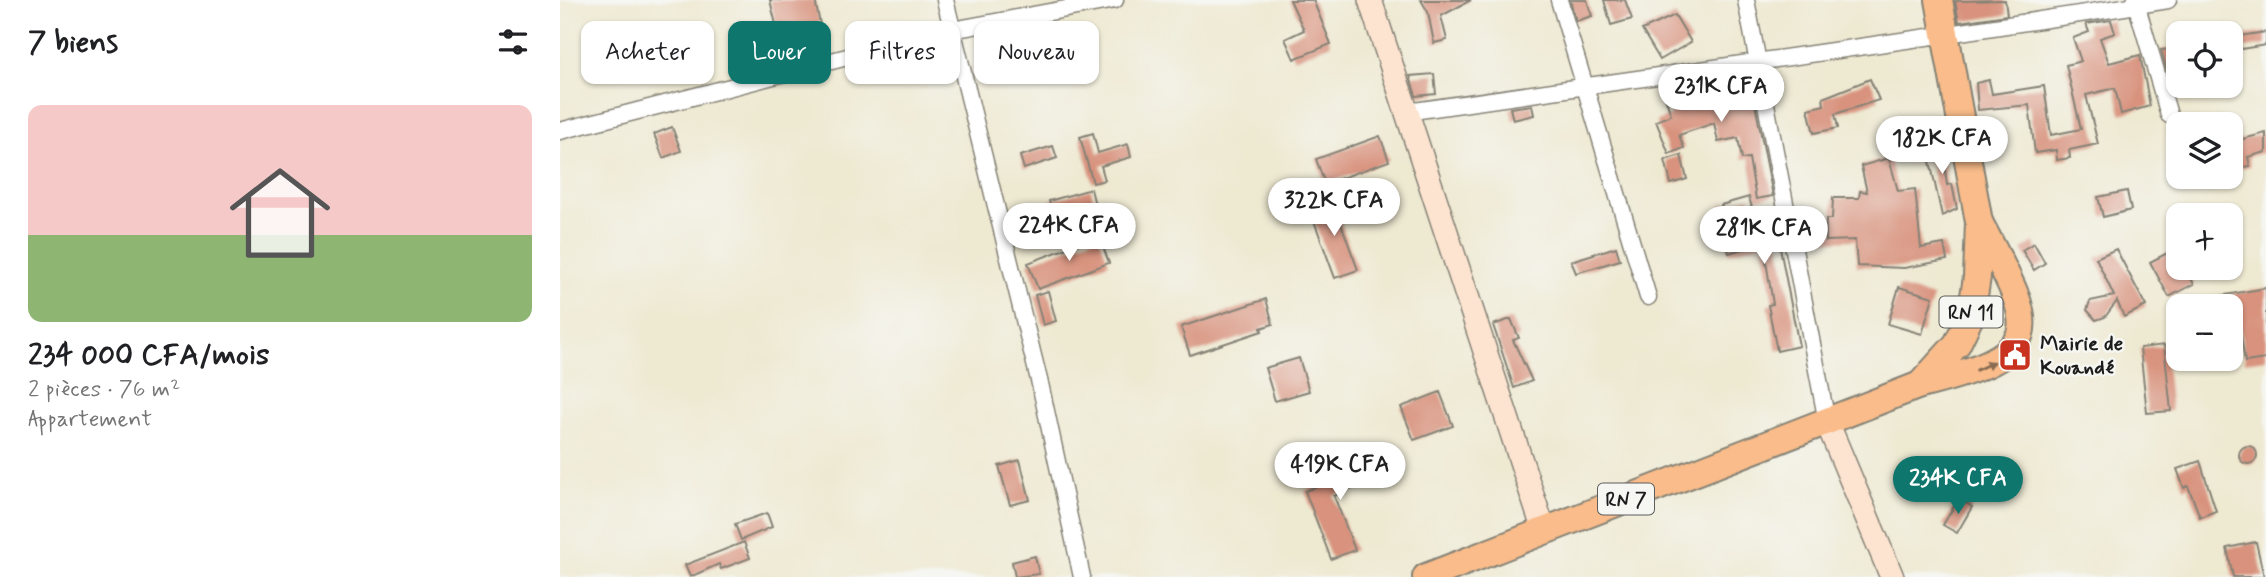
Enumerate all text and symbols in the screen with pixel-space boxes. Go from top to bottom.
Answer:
chip: Acheter [581,21,714,84]
chip: Louer [728,21,831,84]
chip: Filtres [845,21,960,84]
chip: Nouveau [974,21,1099,84]
map controls [2166,21,2243,371]
button: locate [2166,21,2243,98]
text: 7 biens [28,23,118,62]
icon: filters [494,23,532,61]
pin: 231K CFA [1649,64,1793,124]
text: 231K CFA [1674,72,1768,102]
button: layers [2166,112,2243,189]
pin: 182K CFA [1870,116,2014,176]
text: 182K CFA [1892,124,1992,154]
icon: home [217,150,343,276]
pin: 322K CFA [1262,178,1406,238]
text: 322K CFA [1284,186,1384,216]
button: + [2166,203,2243,280]
pin: 224K CFA [997,204,1141,263]
pin: 281K CFA [1692,206,1836,266]
text: 224K CFA [1019,211,1119,241]
text: 281K CFA [1716,214,1812,244]
button: − [2166,294,2243,371]
road number: RN 11 [1940,296,2002,328]
place label: Mairie de Kouandé [2040,330,2123,382]
text: 234 000 CFA/mois [28,336,269,375]
public building icon: Mairie de Kouandé [1996,336,2034,374]
one-way arrow [1975,360,1995,372]
text: 2 pièces · 76 m² [28,375,180,405]
text: Appartement [28,405,152,435]
pin: 419K CFA [1268,442,1412,502]
text: 419K CFA [1291,450,1389,480]
pin: 234K CFA [1886,456,2030,516]
text: 234K CFA [1909,464,2007,494]
road number: RN 7 [1598,484,1654,514]

